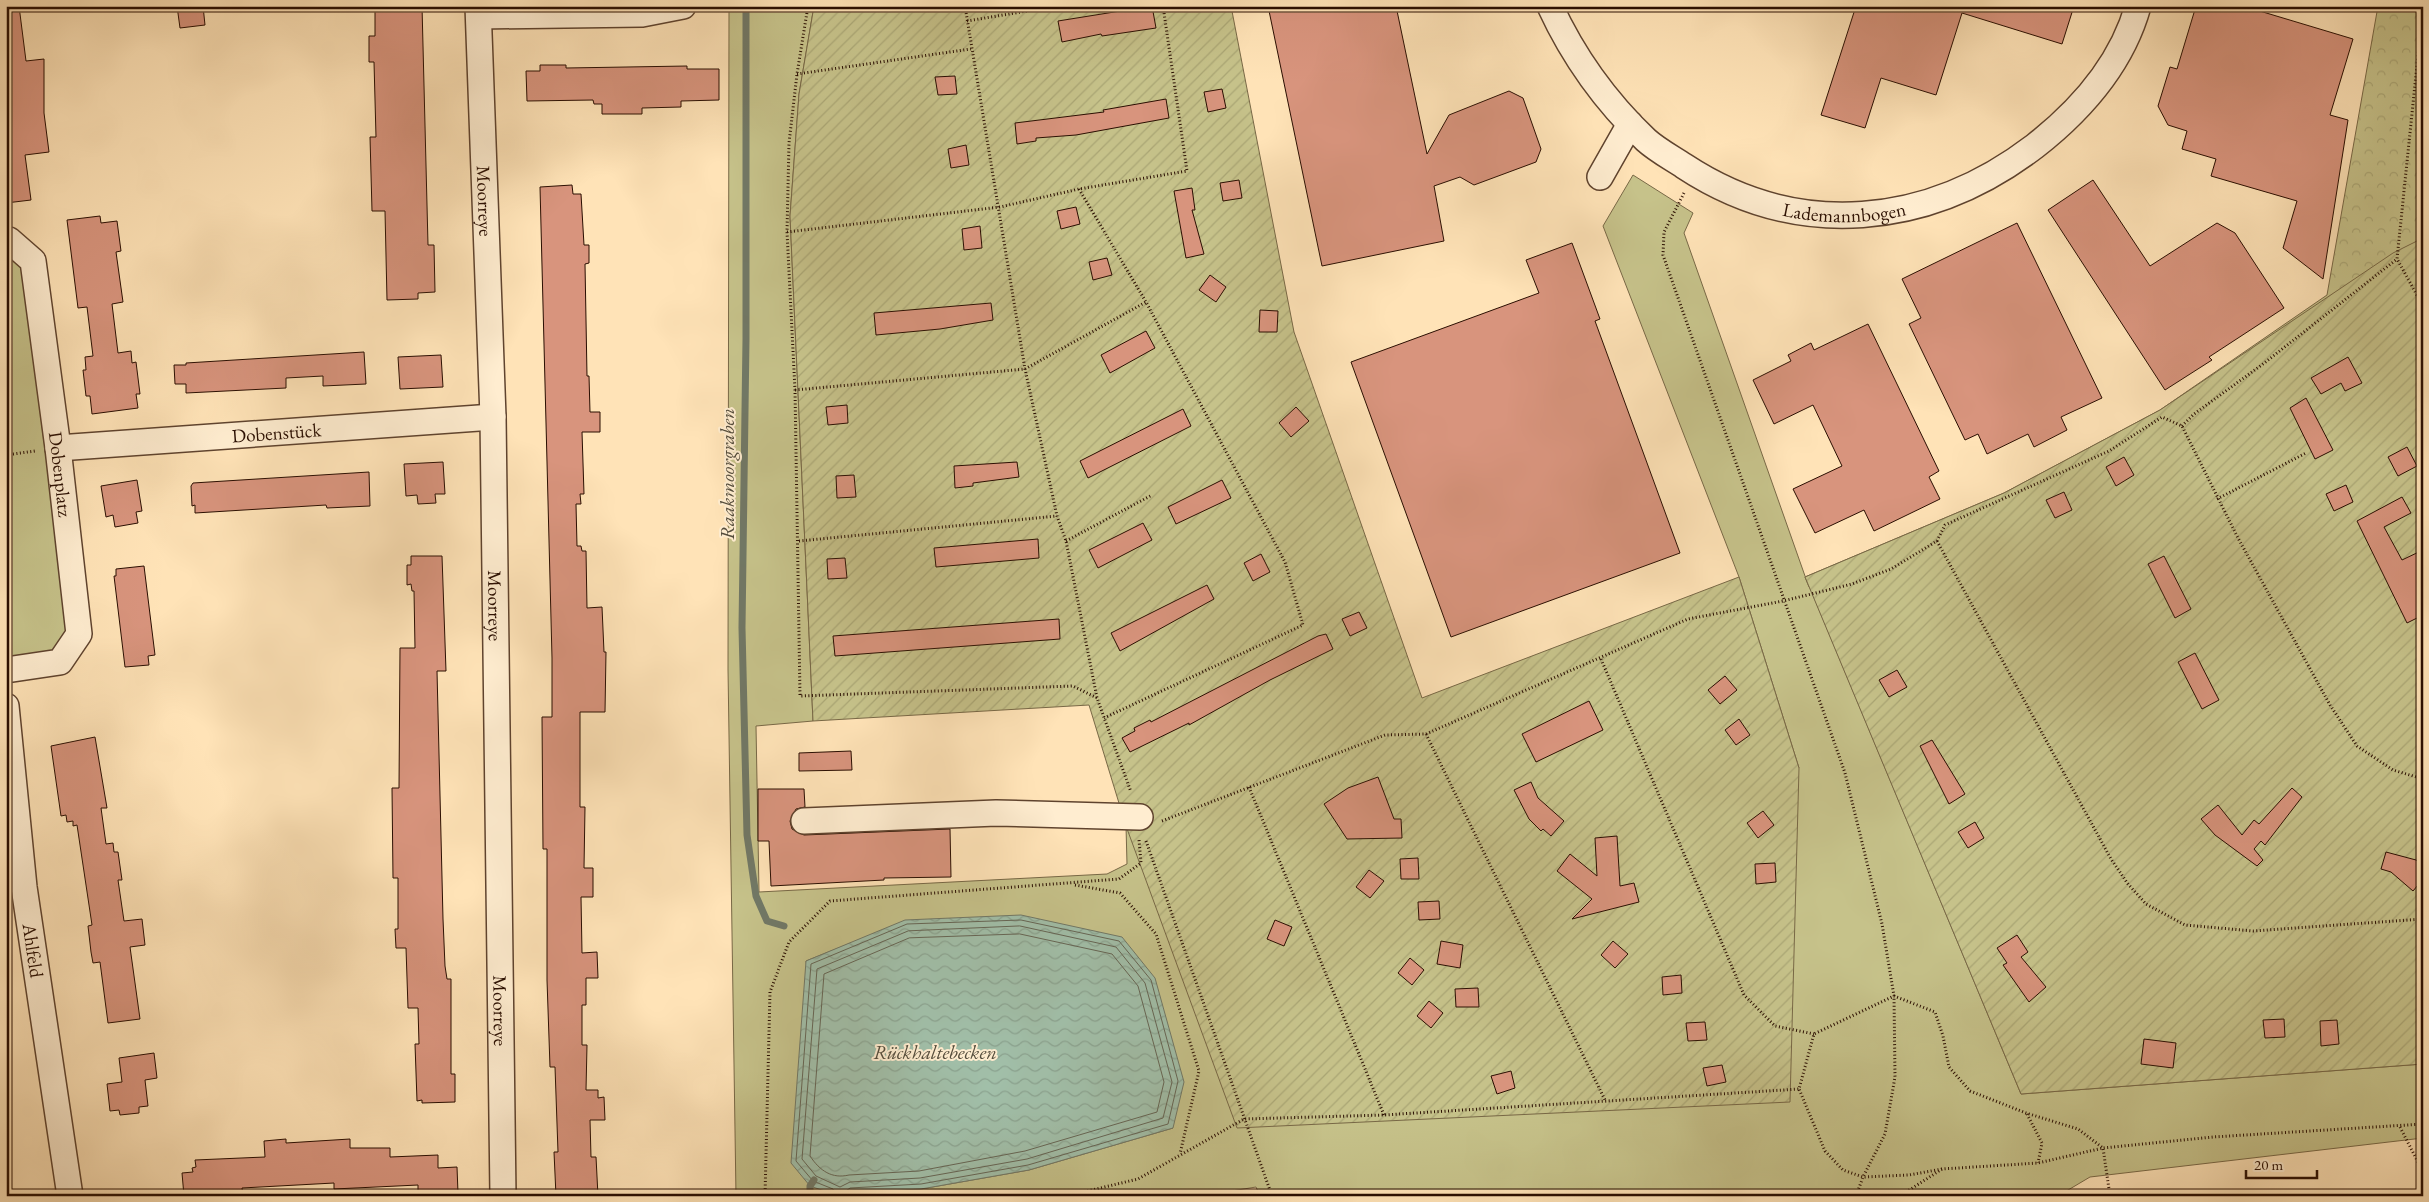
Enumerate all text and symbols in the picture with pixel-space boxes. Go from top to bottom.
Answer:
street label: Moorreye [471,165,499,237]
street label: Lademannbogen [1781,196,1908,228]
water label: Raakmoorgraben [714,408,740,540]
street label: Dobenstück [231,417,323,448]
street label: Dobenplatz [43,430,78,519]
street label: Moorreye [482,570,508,641]
street label: Ahlfeld [17,921,50,980]
street label: Moorreye [488,975,514,1046]
water label: Rückhaltebecken [873,1039,997,1065]
scale bar [2246,1147,2318,1179]
text: 20 m [2254,1155,2283,1174]

